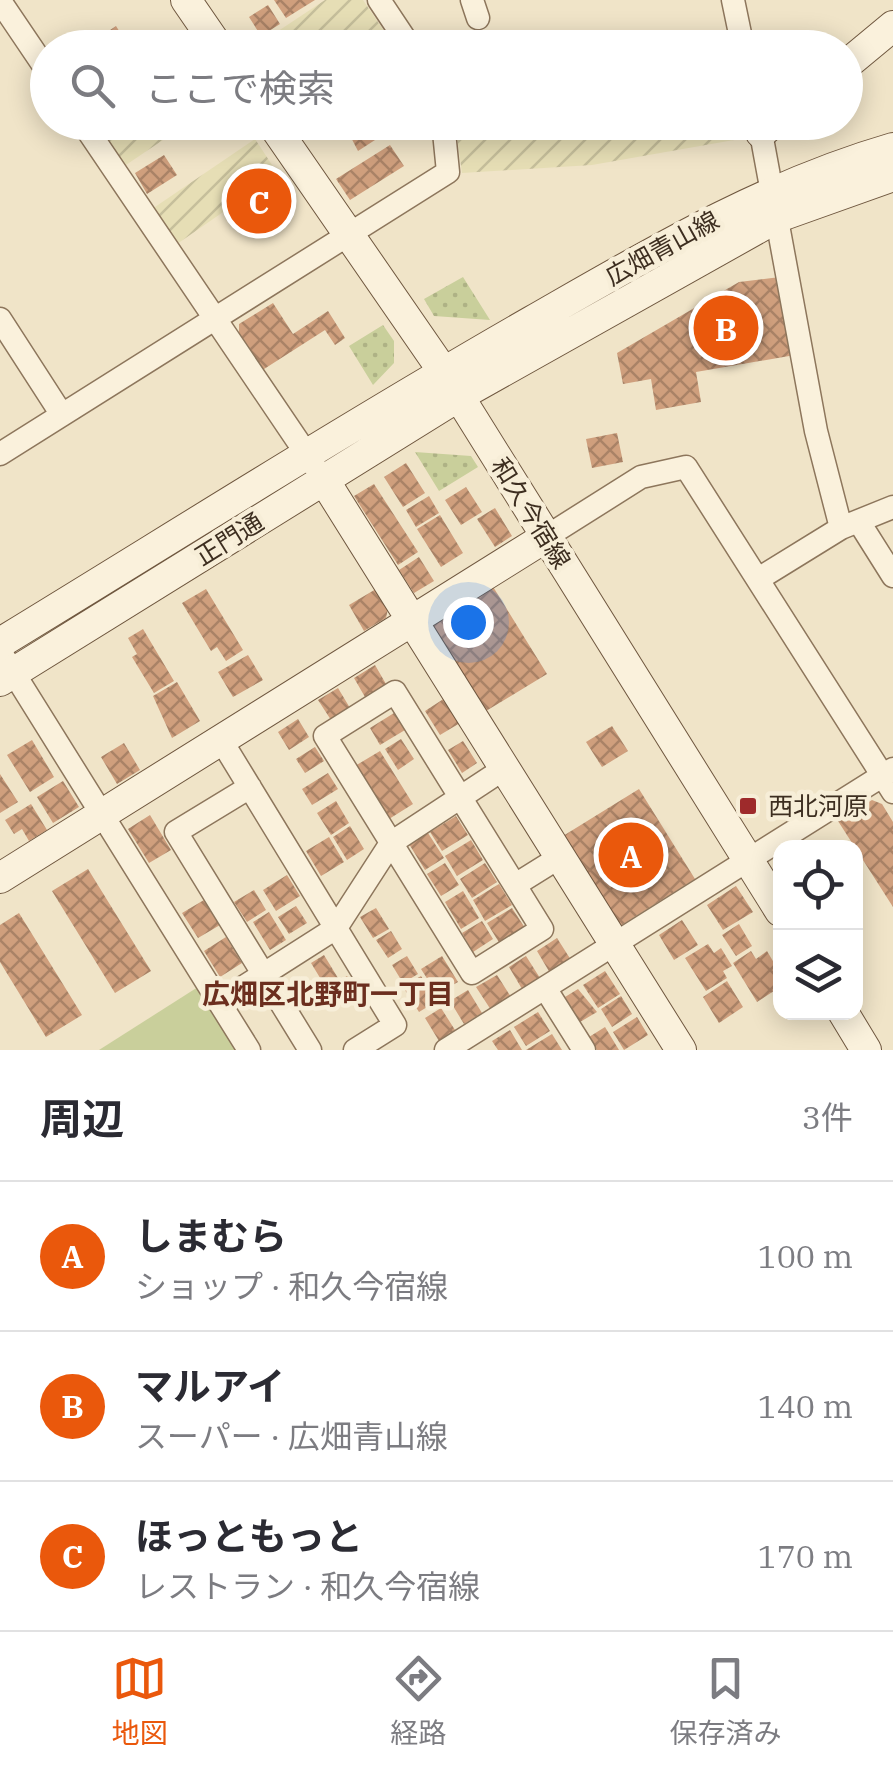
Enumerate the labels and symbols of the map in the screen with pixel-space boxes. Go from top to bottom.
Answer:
pin: C [226,164,292,238]
street label: 広畑青山線 [599,203,724,292]
pin: B [694,290,758,366]
street label: 和久今宿線 [484,451,579,574]
street label: 正門通 [188,505,269,572]
your location [443,597,494,648]
place label: 西北河原 [768,789,868,822]
marker: 西北河原 [737,795,759,817]
pin: A [598,818,664,892]
district label: 広畑区北野町一丁目 [202,975,454,1012]

